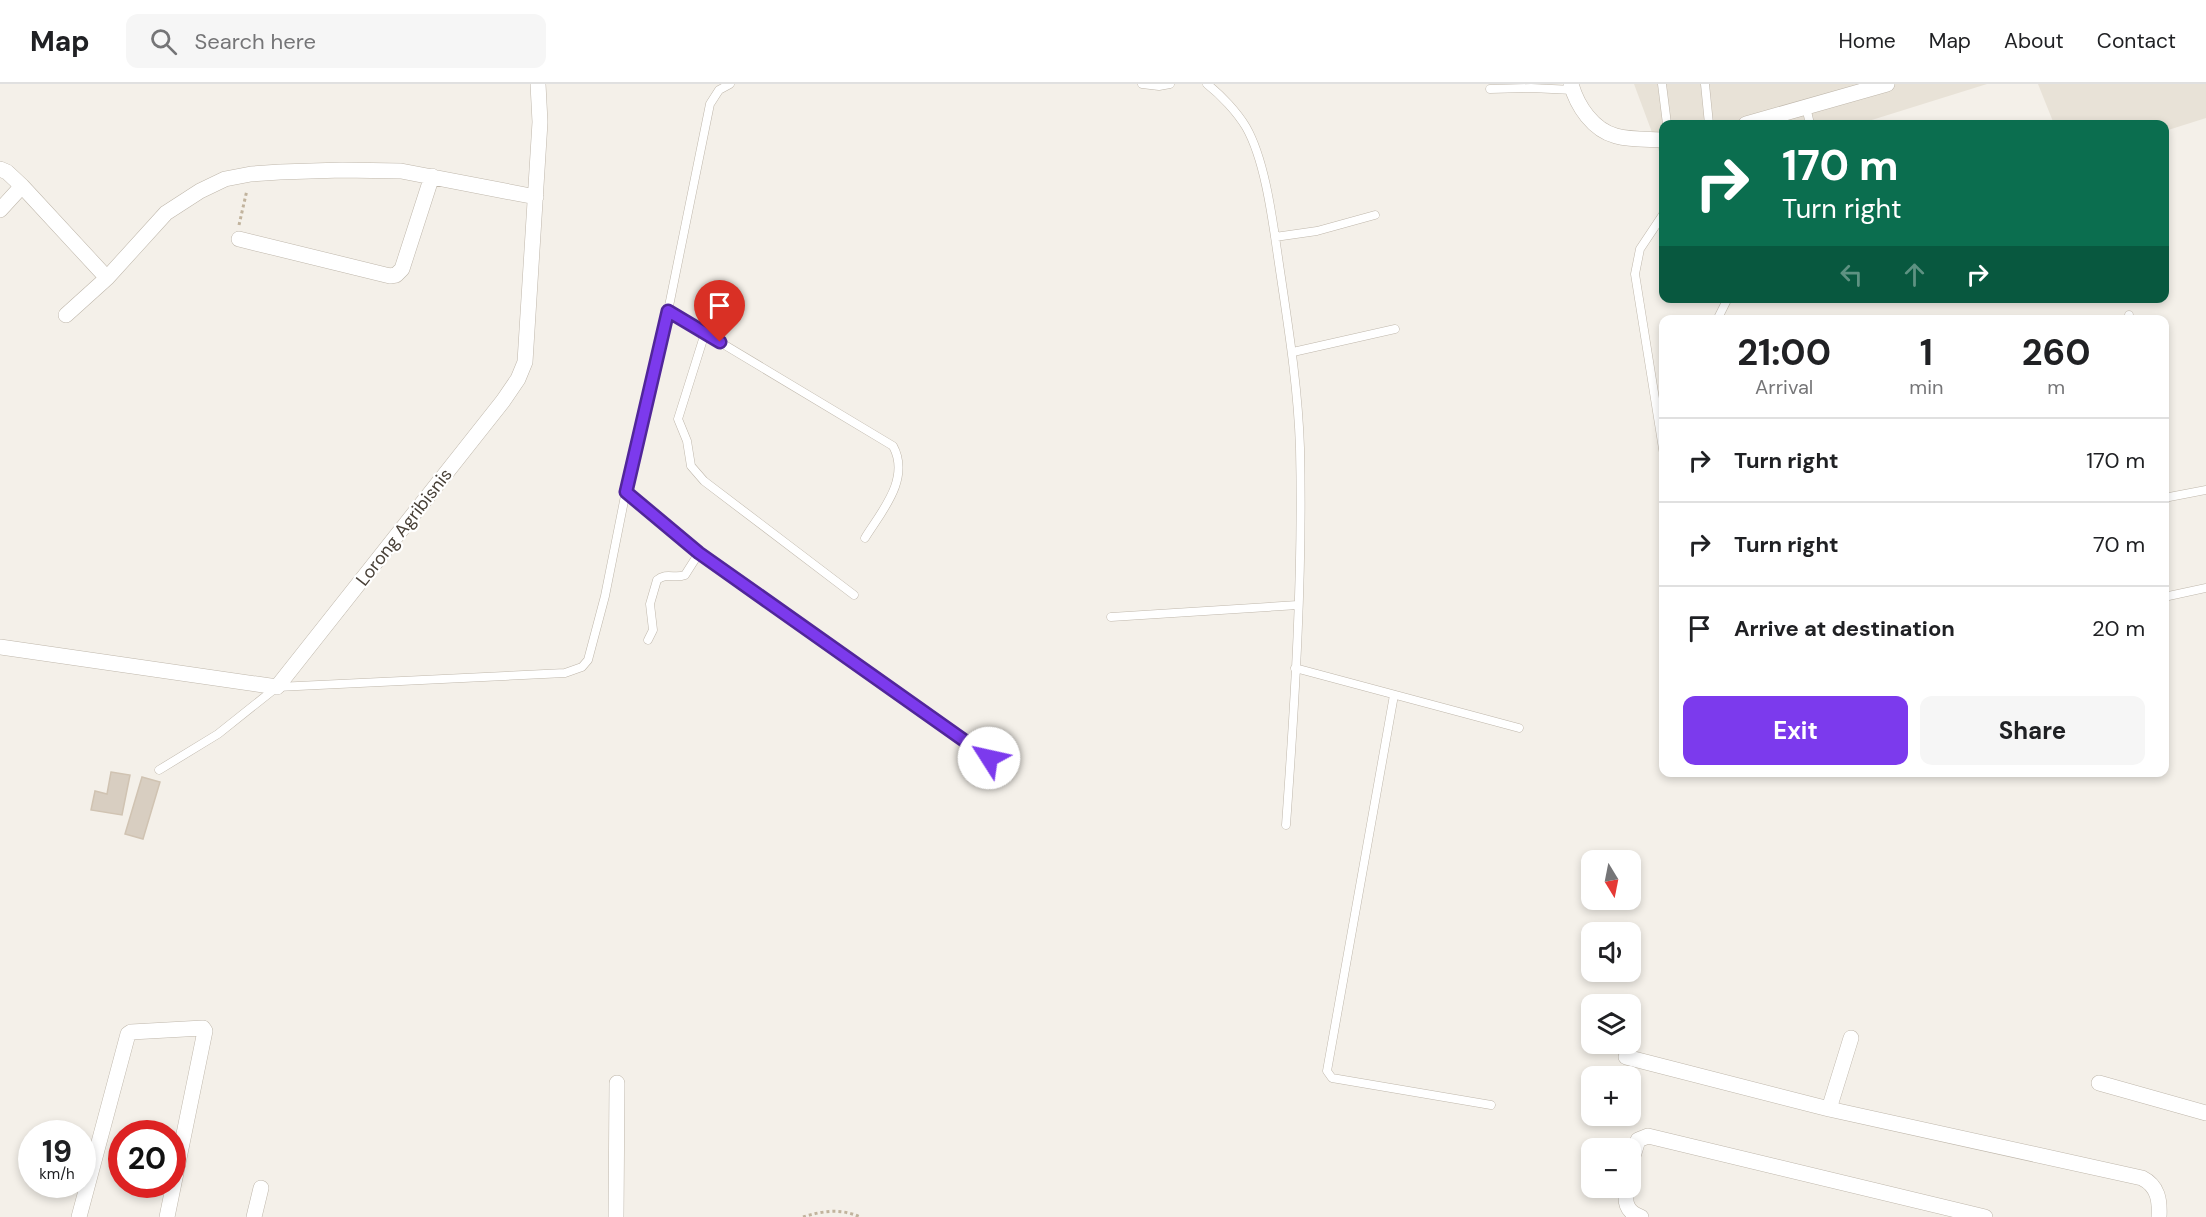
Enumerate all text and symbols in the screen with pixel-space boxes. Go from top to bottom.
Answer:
search box [126,14,546,68]
text: Map [30,23,90,60]
icon: search [147,25,180,58]
text: Search here [195,27,316,56]
text: Home [1838,27,1896,55]
text: Map [1929,27,1971,55]
text: About [2004,27,2064,55]
text: Contact [2097,27,2176,55]
text: 170 m [1782,138,1899,193]
icon: right [1683,144,1761,222]
text: Turn right [1782,191,1902,226]
icon: left [1835,258,1868,291]
icon: ahead [1898,258,1931,291]
icon: right [1961,258,1994,291]
pin [694,280,745,342]
icon: arrive [703,289,736,322]
text: 21:00 [1737,329,1831,376]
text: 1 [1920,329,1933,376]
text: 260 [2022,329,2091,376]
text: Arrival [1755,374,1813,400]
text: min [1909,374,1943,400]
text: m [2047,374,2065,400]
icon: right [1683,444,1716,477]
text: Turn right [1734,446,1839,475]
text: 170 m [2086,446,2145,475]
street label: Lorong Agribisnis [350,463,458,591]
icon: right [1683,528,1716,561]
text: Turn right [1734,530,1839,559]
text: 70 m [2093,530,2145,559]
icon: arrive [1683,612,1716,645]
text: Arrive at destination [1734,614,1955,643]
text: 20 m [2092,614,2145,643]
button: Exit [1683,696,1908,765]
button: Share [1920,696,2145,765]
position arrow [957,726,1021,790]
north arrow [1581,850,1641,910]
map controls [1581,850,1641,1198]
button: sound [1581,922,1641,982]
button: layers [1581,994,1641,1054]
button: + [1581,1066,1641,1126]
speed limit sign: 20 [108,1120,186,1198]
text: 19 [42,1132,72,1171]
button: − [1581,1138,1641,1198]
text: km/h [39,1164,75,1184]

